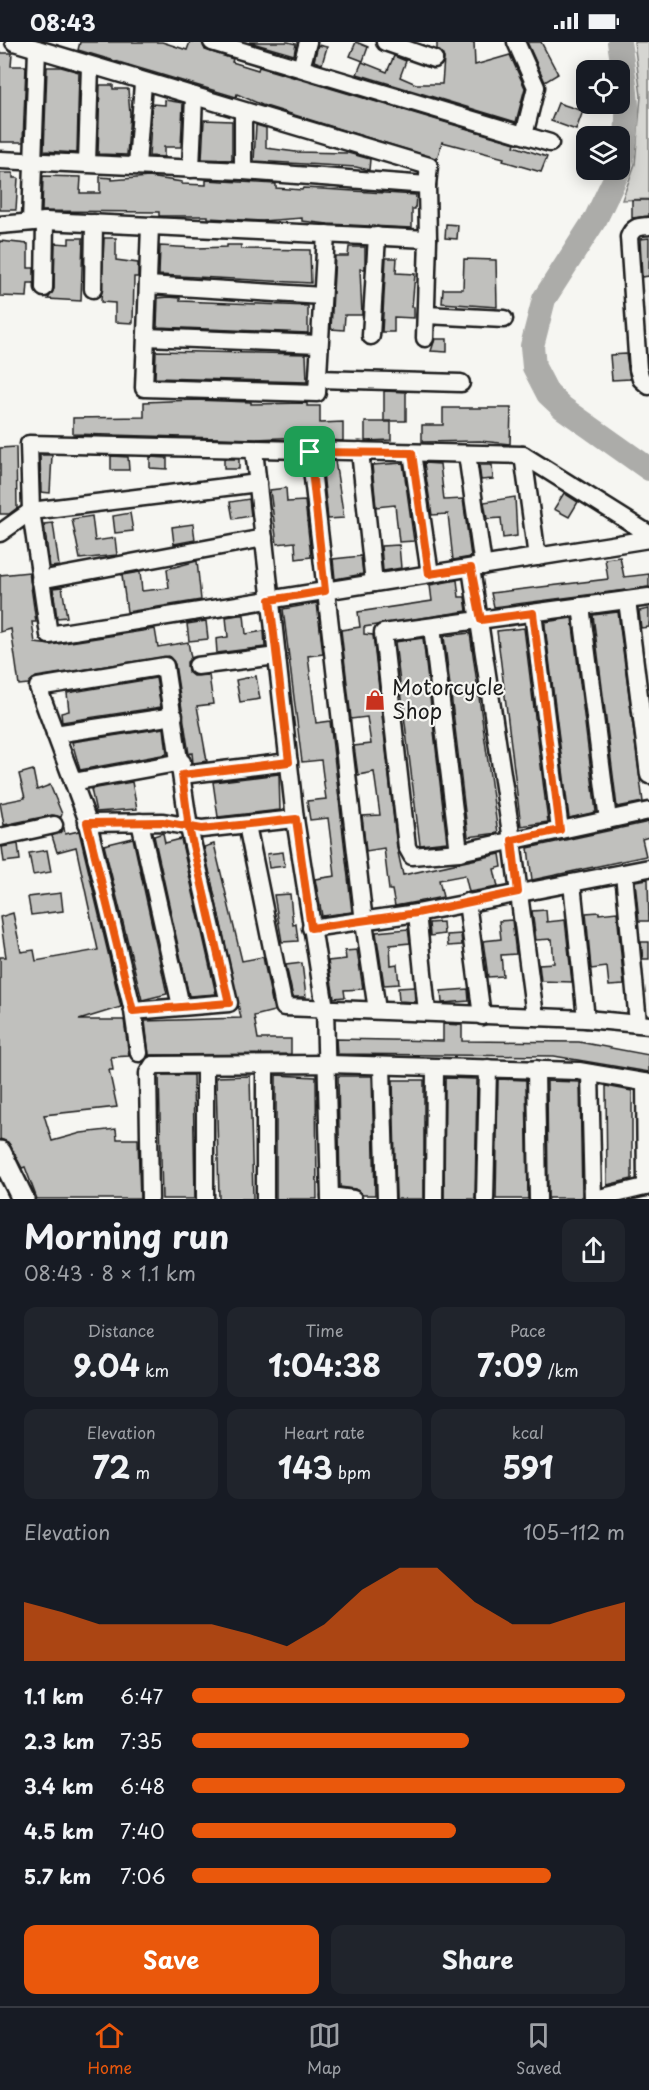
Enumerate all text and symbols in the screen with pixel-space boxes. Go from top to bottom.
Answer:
text: 08:43 [30,5,96,38]
map controls [576,60,630,180]
button: locate [576,60,630,114]
button: layers [576,126,630,180]
pin [284,426,335,477]
icon: arrive [293,435,326,468]
place label: Motorcycle Shop [392,670,504,726]
shop icon: Motorcycle Shop [363,688,387,712]
text: Morning run [24,1210,229,1260]
button: share [562,1219,625,1282]
text: 08:43 · 8 × 1.1 km [24,1258,196,1288]
text: Distance [88,1318,155,1342]
text: Time [306,1318,343,1342]
text: Pace [510,1318,546,1342]
text: 9.04 [73,1342,140,1387]
text: 1:04:38 [268,1342,381,1387]
text: 7:09 [477,1342,543,1387]
text: km [140,1358,169,1382]
text: /km [543,1358,579,1382]
text: Elevation [87,1420,156,1444]
text: Heart rate [284,1420,365,1444]
text: kcal [512,1420,544,1444]
text: 72 [92,1444,130,1489]
text: 143 [278,1444,333,1489]
text: 591 [502,1444,553,1489]
text: m [130,1460,150,1484]
text: bpm [333,1460,371,1484]
text: Elevation [24,1517,110,1547]
text: 105–112 m [523,1517,625,1547]
text: 1.1 km [24,1681,84,1711]
text: 6:47 [120,1681,163,1711]
text: 2.3 km [24,1726,94,1756]
text: 7:35 [120,1726,162,1756]
text: 3.4 km [24,1771,94,1801]
text: 6:48 [120,1771,165,1801]
text: 4.5 km [24,1816,94,1846]
text: 7:40 [120,1816,165,1846]
text: 5.7 km [24,1861,91,1891]
text: 7:06 [120,1861,165,1891]
button: Save [24,1925,319,1994]
button: Share [331,1925,625,1994]
tab: Home [87,2019,132,2079]
tab: Map [307,2019,341,2079]
tab: Saved [516,2019,562,2079]

